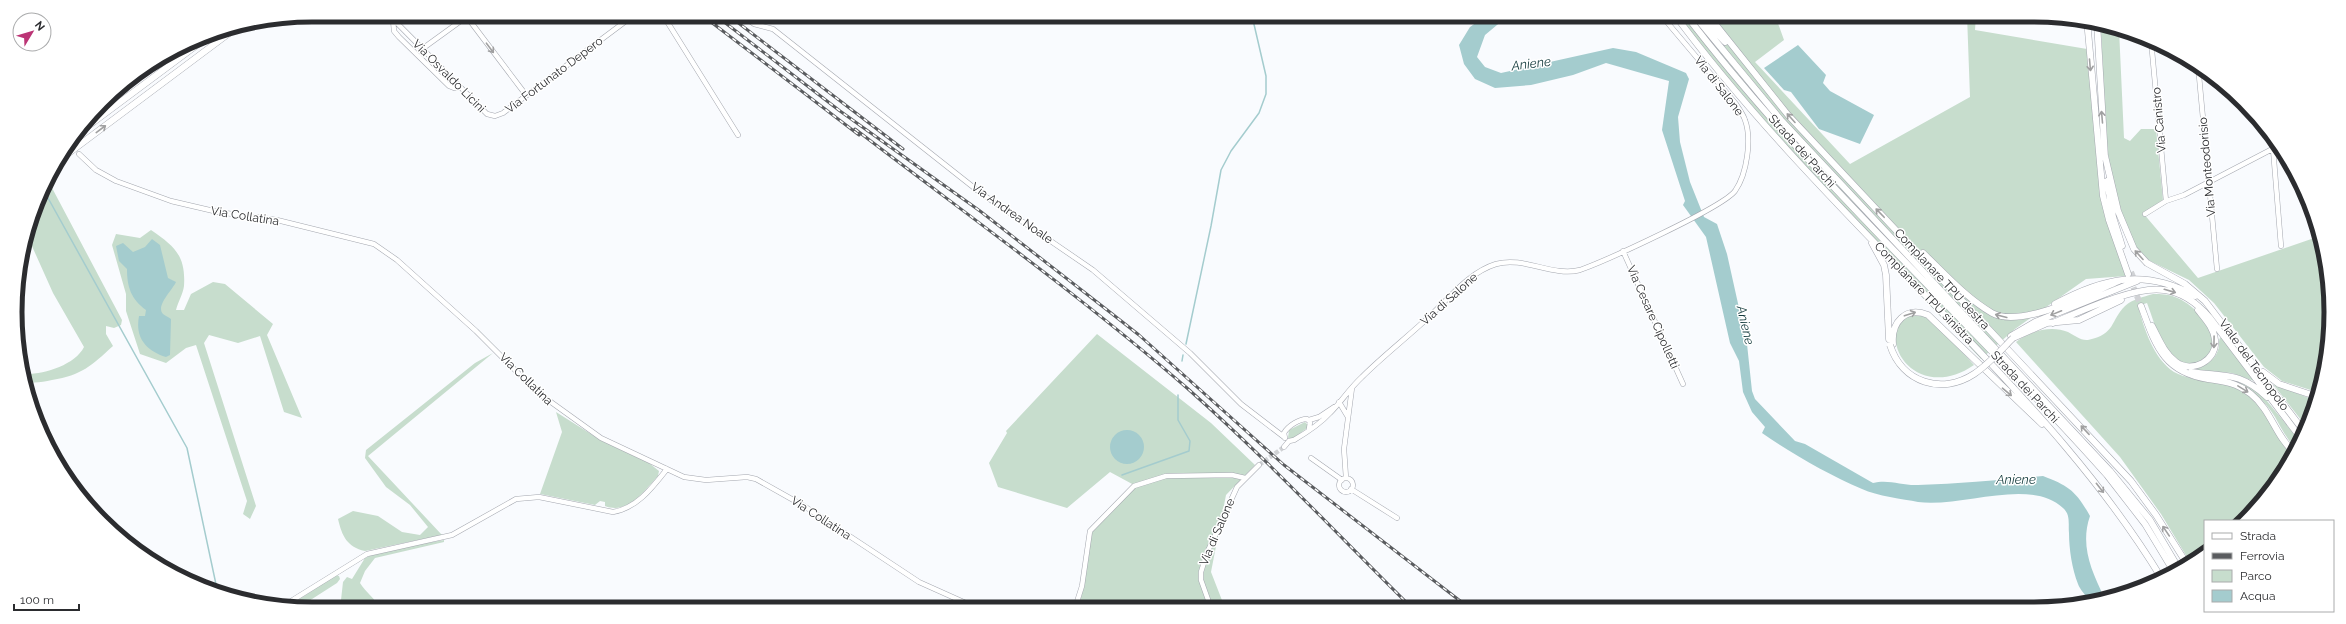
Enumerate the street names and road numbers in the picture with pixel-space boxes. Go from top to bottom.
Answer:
street label: Via Fortunato Depero [503,34,605,116]
street label: Via Osvaldo Licini [410,37,488,115]
street label: Via di Salone [1691,53,1747,119]
street label: Via Canistro [2149,87,2169,153]
street label: Strada dei Parchi [1766,112,1838,190]
street label: Via Monteodorisio [2196,117,2218,217]
street label: Via Andrea Noale [969,180,1055,246]
street label: Via Collatina [210,204,280,228]
street label: Complanare TPU destra [1892,226,1992,332]
street label: Complanare TPU sinistra [1872,239,1976,347]
street label: Via Cesare Cipolletti [1624,263,1682,371]
street label: Via di Salone [1418,270,1480,328]
street label: Viale del Tecnopolo [2216,317,2292,413]
street label: Strada dei Parchi [1988,348,2062,426]
street label: Via Collatina [496,350,556,408]
street label: Via Collatina [788,493,854,543]
street label: Via di Salone [1197,496,1237,568]

